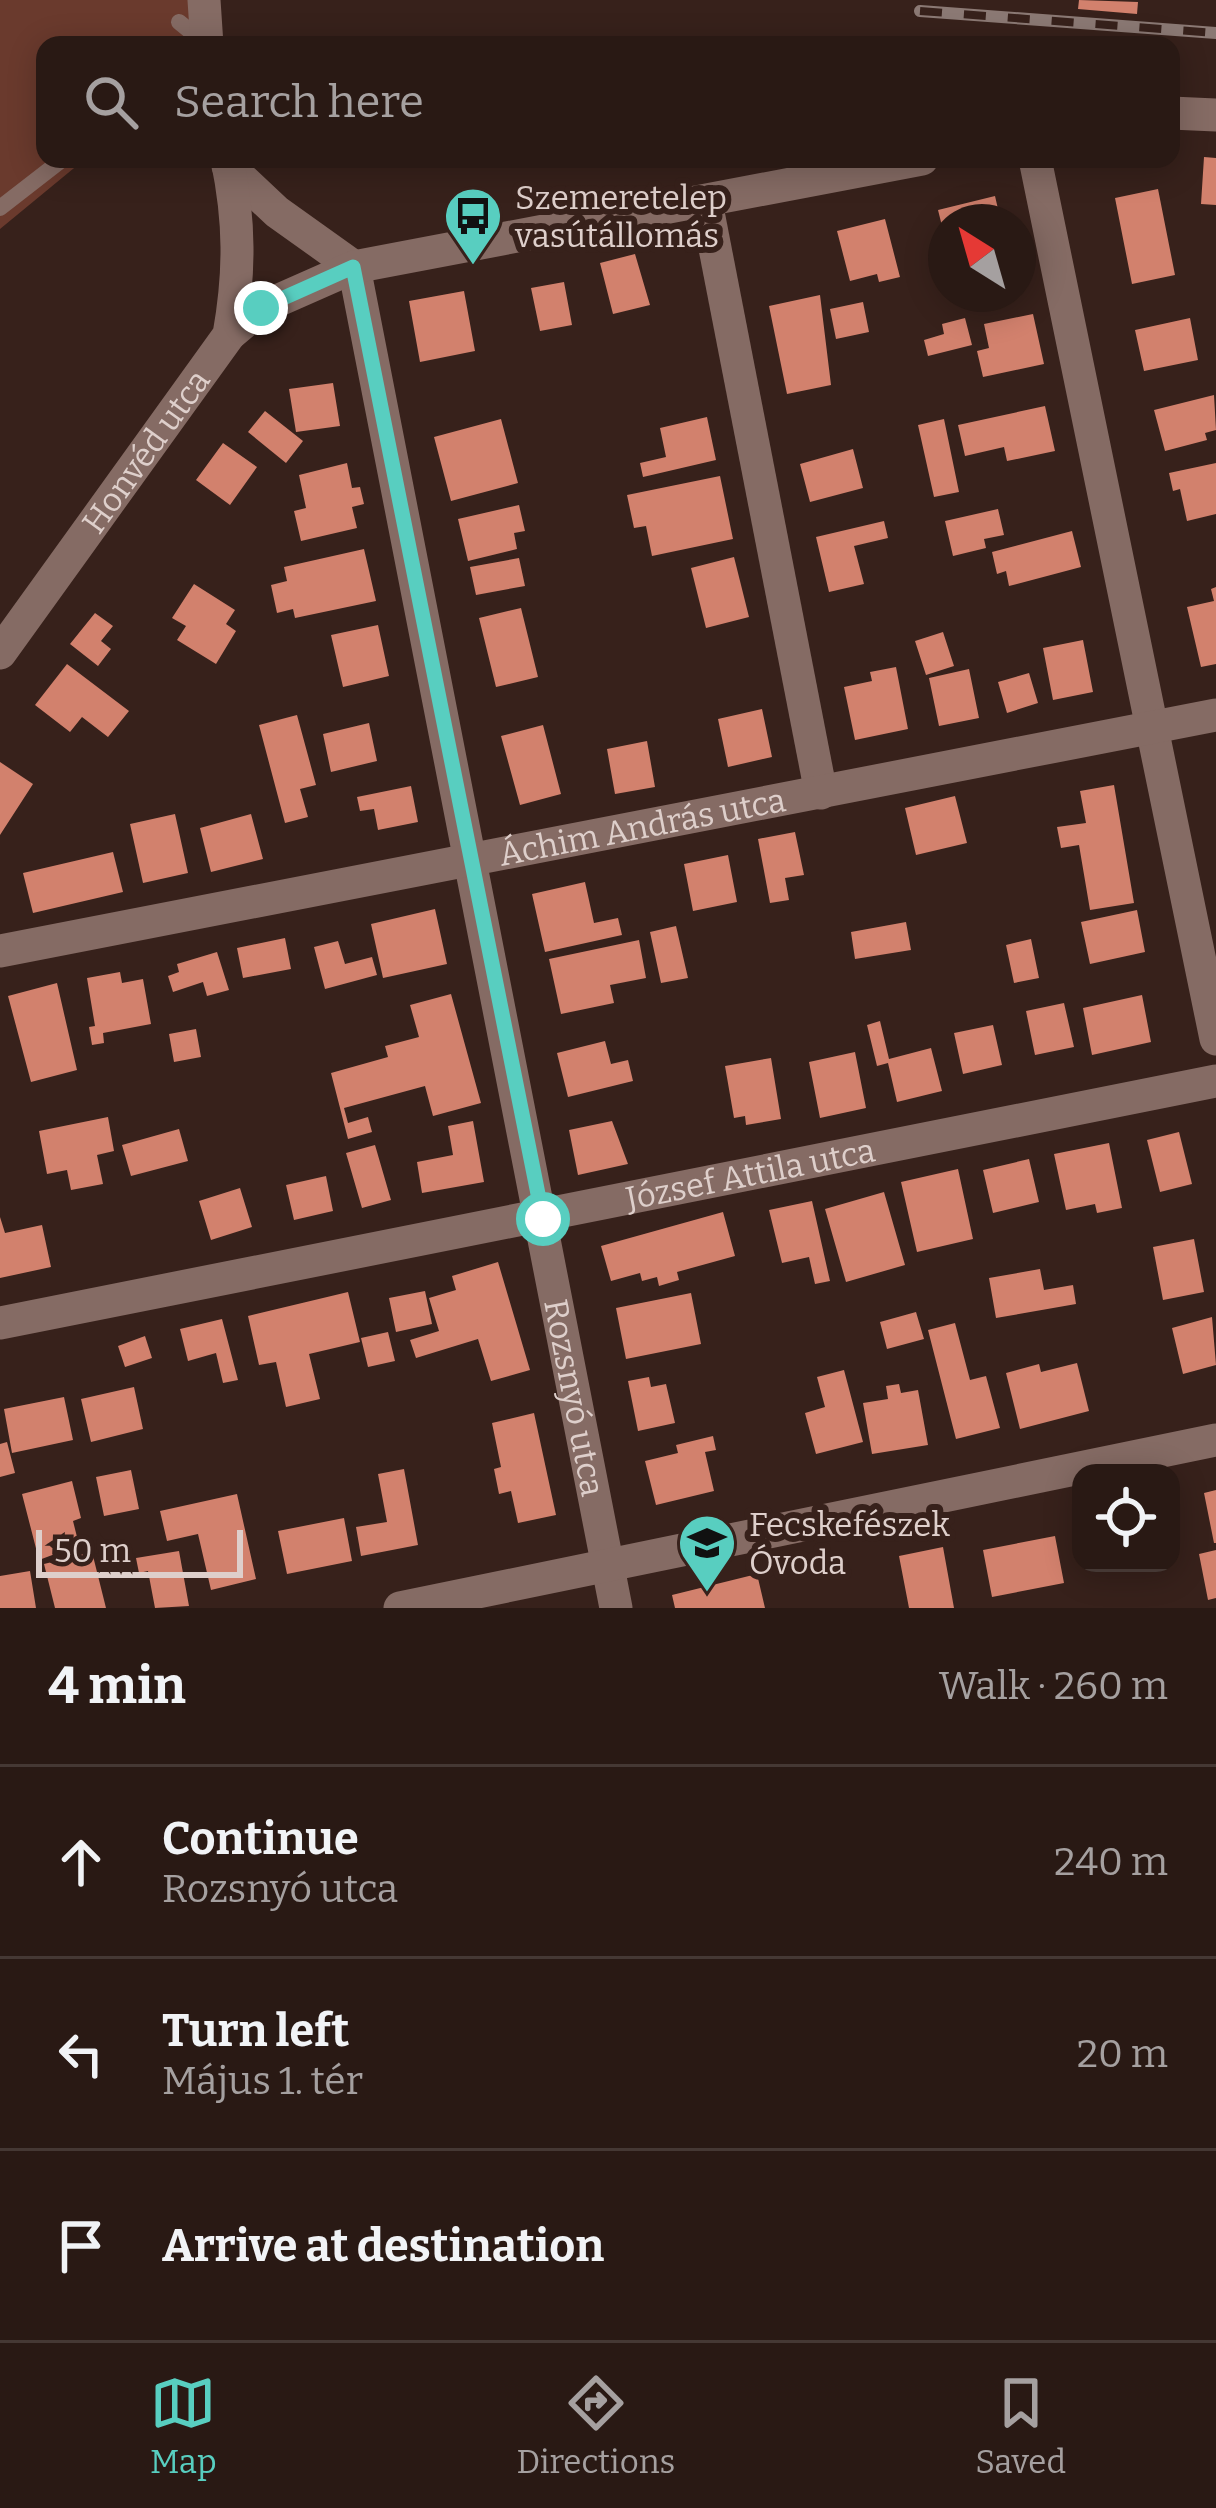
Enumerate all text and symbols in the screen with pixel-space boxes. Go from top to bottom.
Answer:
search box [36,36,1180,168]
icon: search [78,69,144,135]
text: Search here [174,75,424,129]
place label: Szemeretelep vasútállomás [514,178,727,256]
bus stop icon: Szemeretelep vasútállomás [442,185,504,267]
north arrow [928,204,1036,312]
route end [234,281,288,335]
street label: Honvéd utca [74,362,219,541]
street label: Áchim András utca [495,780,789,875]
street label: József Attila utca [621,1130,879,1219]
route start [516,1192,570,1246]
street label: Rozsnyó utca [535,1296,613,1500]
map controls [1072,1464,1180,1572]
button: locate [1072,1464,1180,1572]
place label: Fecskefészek Óvoda [749,1505,950,1583]
school or university icon: Fecskefészek Óvoda [676,1512,738,1594]
scale bar [36,1524,243,1577]
text: 50 m [54,1531,131,1571]
text: 4 min [48,1655,186,1717]
text: Walk · 260 m [939,1663,1168,1709]
text: Continue [162,1812,359,1866]
icon: ahead [48,1829,114,1895]
text: 240 m [1054,1839,1168,1885]
text: Rozsnyó utca [162,1866,398,1912]
text: Turn left [162,2004,349,2058]
icon: left [48,2021,114,2087]
text: 20 m [1077,2031,1168,2077]
text: Május 1. tér [162,2058,363,2104]
icon: arrive [48,2213,114,2279]
text: Arrive at destination [162,2219,604,2273]
tab: Map [150,2370,217,2482]
tab: Directions [517,2370,675,2482]
tab: Saved [975,2370,1066,2482]

